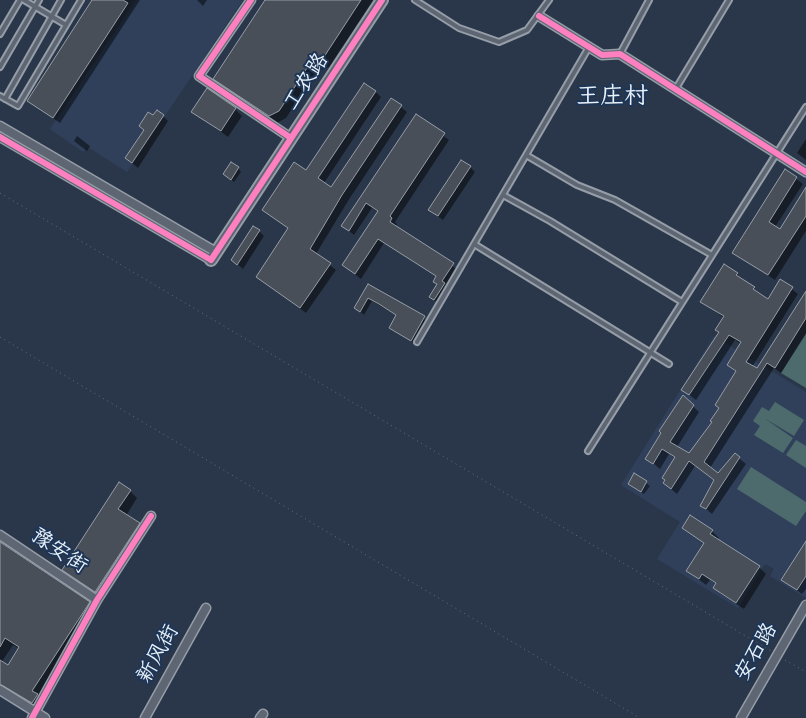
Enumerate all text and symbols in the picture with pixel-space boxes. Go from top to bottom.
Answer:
street label: 工农路 [280,50,336,116]
district label: 王庄村 [576,85,648,113]
street label: 豫安街 [25,525,91,581]
street label: 安石路 [731,619,785,687]
street label: 新风街 [134,621,186,689]

